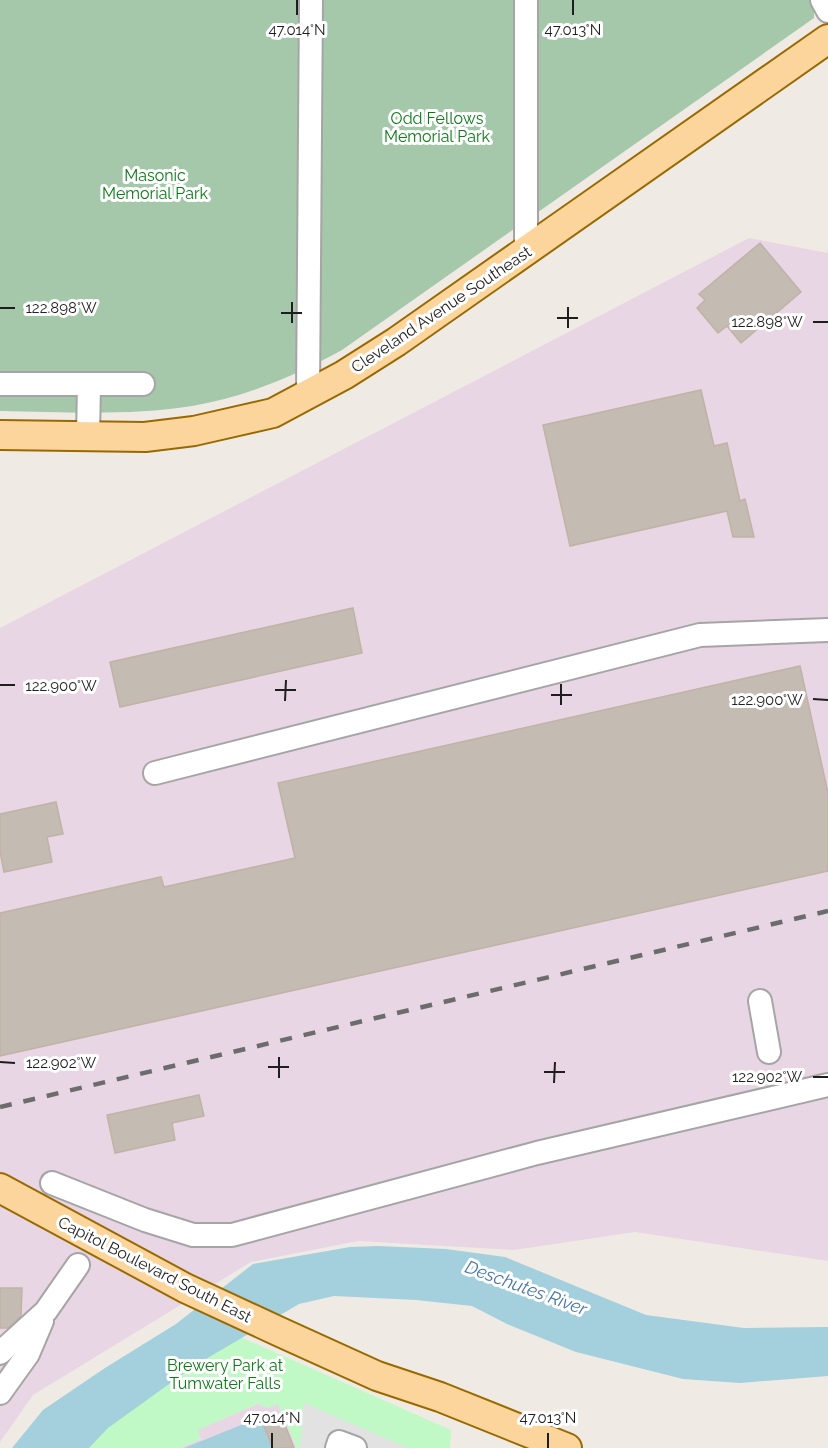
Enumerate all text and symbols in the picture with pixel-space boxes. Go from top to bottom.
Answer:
text: 47.014°N [268,21,326,39]
text: 47.013°N [545,21,601,39]
park label: Odd Fellows Memorial Park [384,109,490,146]
park label: Masonic Memorial Park [102,166,208,203]
street label: Cleveland Avenue Southeast [348,242,535,377]
text: 122.898°W [25,299,97,317]
text: 122.898°W [731,313,803,331]
text: 122.900°W [25,677,97,695]
text: 122.900°W [731,691,803,709]
text: 122.902°W [26,1054,96,1072]
text: 122.902°W [732,1068,802,1086]
street label: Capitol Boulevard South East [55,1212,255,1327]
water label: Deschutes River [462,1256,591,1320]
park label: Brewery Park at Tumwater Falls [167,1356,284,1393]
text: 47.014°N [243,1409,301,1427]
text: 47.013°N [520,1409,576,1427]

